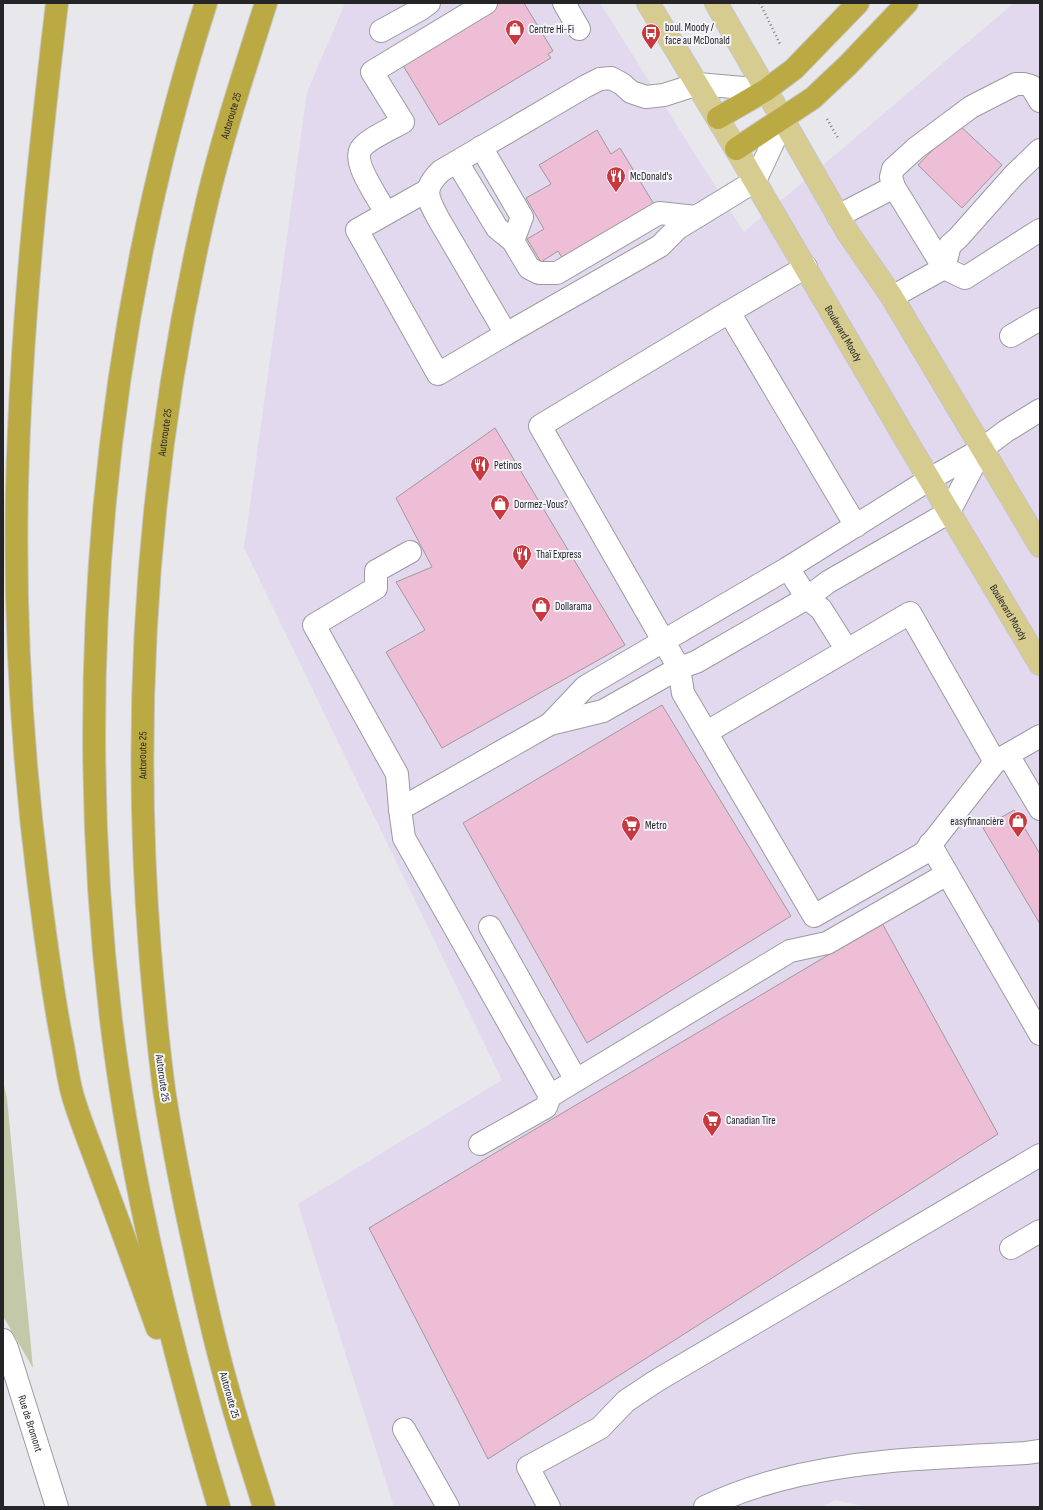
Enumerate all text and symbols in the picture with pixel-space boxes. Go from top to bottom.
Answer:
shop icon: Centre Hi-Fi [504,18,526,46]
place label: boul. Moody / face au McDonald [665,21,730,47]
bus stop icon: boul. Moody / face au McDonald [640,22,662,50]
place label: Centre Hi-Fi [529,23,574,36]
street label: Autoroute 25 [218,91,244,141]
restaurant icon: McDonald's [605,165,627,193]
place label: McDonald's [630,170,672,183]
street label: Boulevard Moody [822,303,865,365]
street label: Autoroute 25 [155,408,175,458]
restaurant icon: Petinos [469,454,491,482]
place label: Petinos [494,459,522,472]
shop icon: Dormez-Vous? [489,493,511,521]
place label: Dormez-Vous? [514,498,568,511]
restaurant icon: Thaï Express [511,543,533,571]
place label: Thaï Express [536,548,582,561]
street label: Boulevard Moody [987,582,1031,643]
shop icon: Dollarama [530,595,552,623]
place label: Dollarama [555,600,592,613]
street label: Autoroute 25 [136,731,149,780]
shop icon: easyfinancière [1007,810,1029,838]
supermarket icon: Metro [620,814,642,842]
place label: easyfinancière [950,815,1004,828]
place label: Metro [645,819,667,832]
street label: Autoroute 25 [153,1053,172,1103]
supermarket icon: Canadian Tire [701,1109,723,1137]
place label: Canadian Tire [726,1114,776,1127]
street label: Autoroute 25 [216,1369,242,1420]
street label: Rue de Bromont [15,1394,45,1454]

